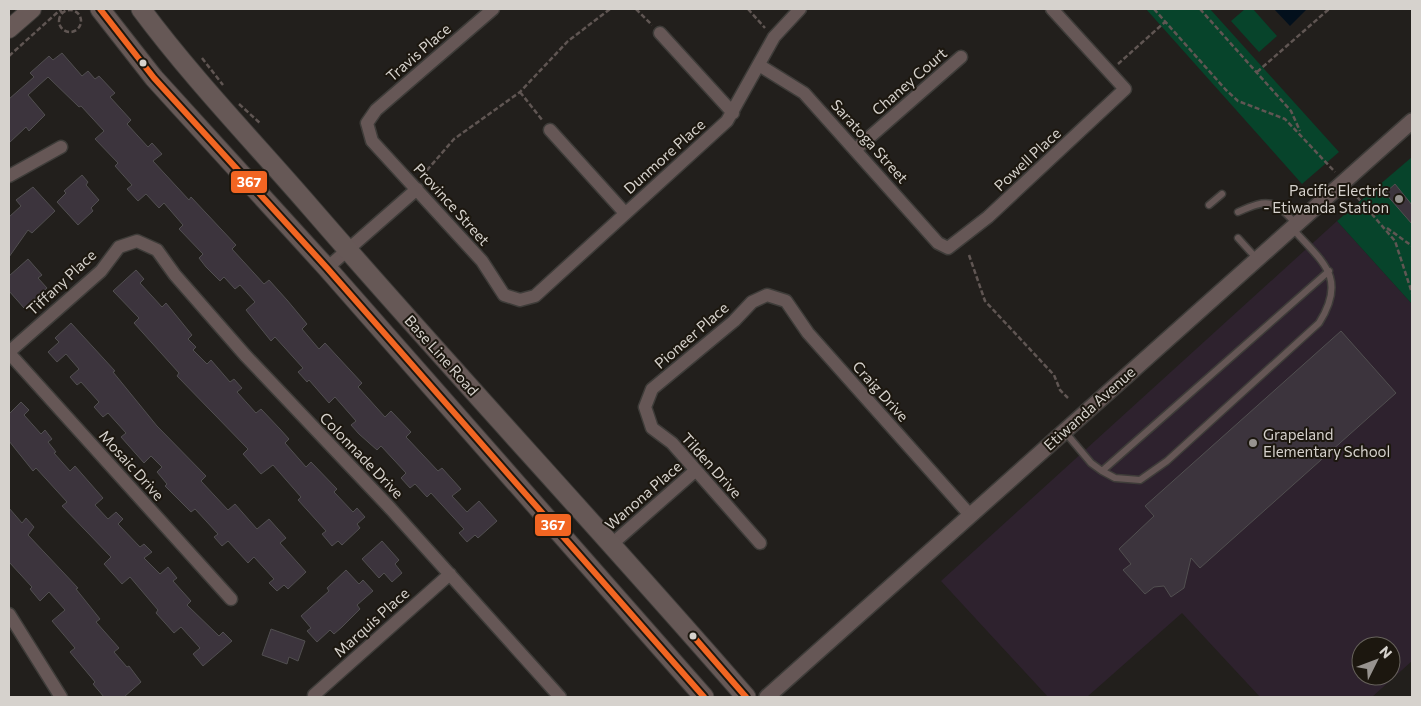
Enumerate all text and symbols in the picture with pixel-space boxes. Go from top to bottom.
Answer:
street label: Travis Place [382,19,454,85]
street label: Chaney Court [868,44,950,118]
unlabelled marker [138,58,148,68]
street label: Saratoga Street [828,95,912,187]
street label: Dunmore Place [620,115,708,197]
street label: Powell Place [990,124,1064,194]
street label: Province Street [410,159,494,249]
line badge: 367 [230,170,268,194]
text: 367 [237,173,261,190]
place label: Pacific Electric - Etiwanda Station [1263,181,1389,216]
marker: Pacific Electric - Etiwanda Station [1393,193,1405,205]
street label: Tiffany Place [23,245,99,319]
street label: Pioneer Place [650,298,732,372]
street label: Base Line Road [401,311,483,399]
street label: Craig Drive [849,357,913,425]
street label: Etiwanda Avenue [1040,362,1138,454]
street label: Colonnade Drive [316,408,408,502]
place label: Grapeland Elementary School [1263,425,1390,460]
street label: Mosaic Drive [96,426,168,504]
street label: Tilden Drive [678,429,746,501]
marker: Grapeland Elementary School [1247,437,1259,449]
street label: Wanona Place [601,457,685,533]
line badge: 367 [534,513,572,537]
text: 367 [541,516,565,533]
street label: Marquis Place [330,584,412,660]
unlabelled marker [688,631,698,641]
north arrow [1351,636,1401,686]
text: N [1376,642,1396,662]

